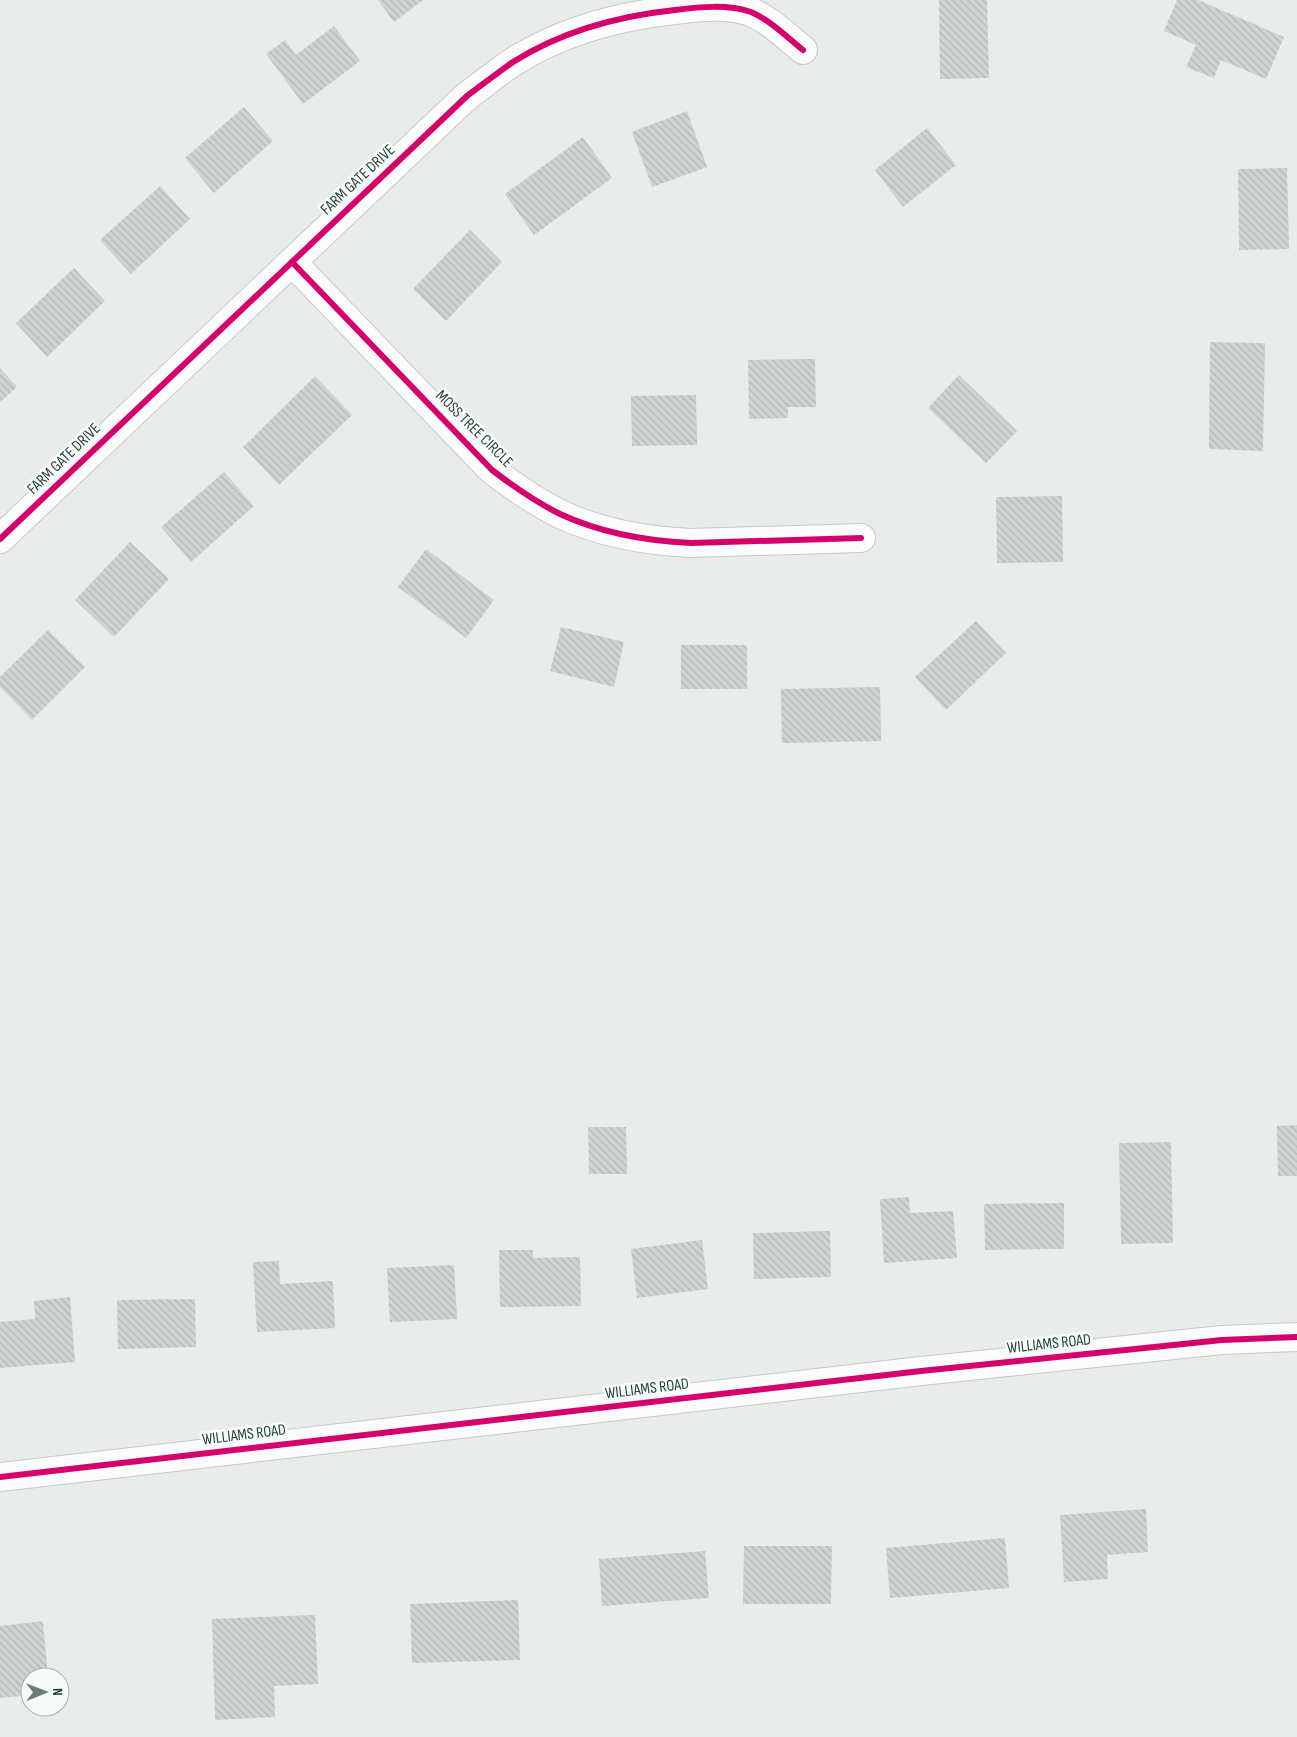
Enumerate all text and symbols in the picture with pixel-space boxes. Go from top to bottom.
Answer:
street label: FARM GATE DRIVE [317,141,399,219]
street label: MOSS TREE CIRCLE [431,386,517,472]
street label: FARM GATE DRIVE [23,419,105,499]
street label: WILLIAMS ROAD [1006,1330,1092,1358]
street label: WILLIAMS ROAD [604,1374,690,1404]
street label: WILLIAMS ROAD [201,1420,287,1450]
north arrow [20,1667,70,1717]
text: N [49,1688,66,1696]

